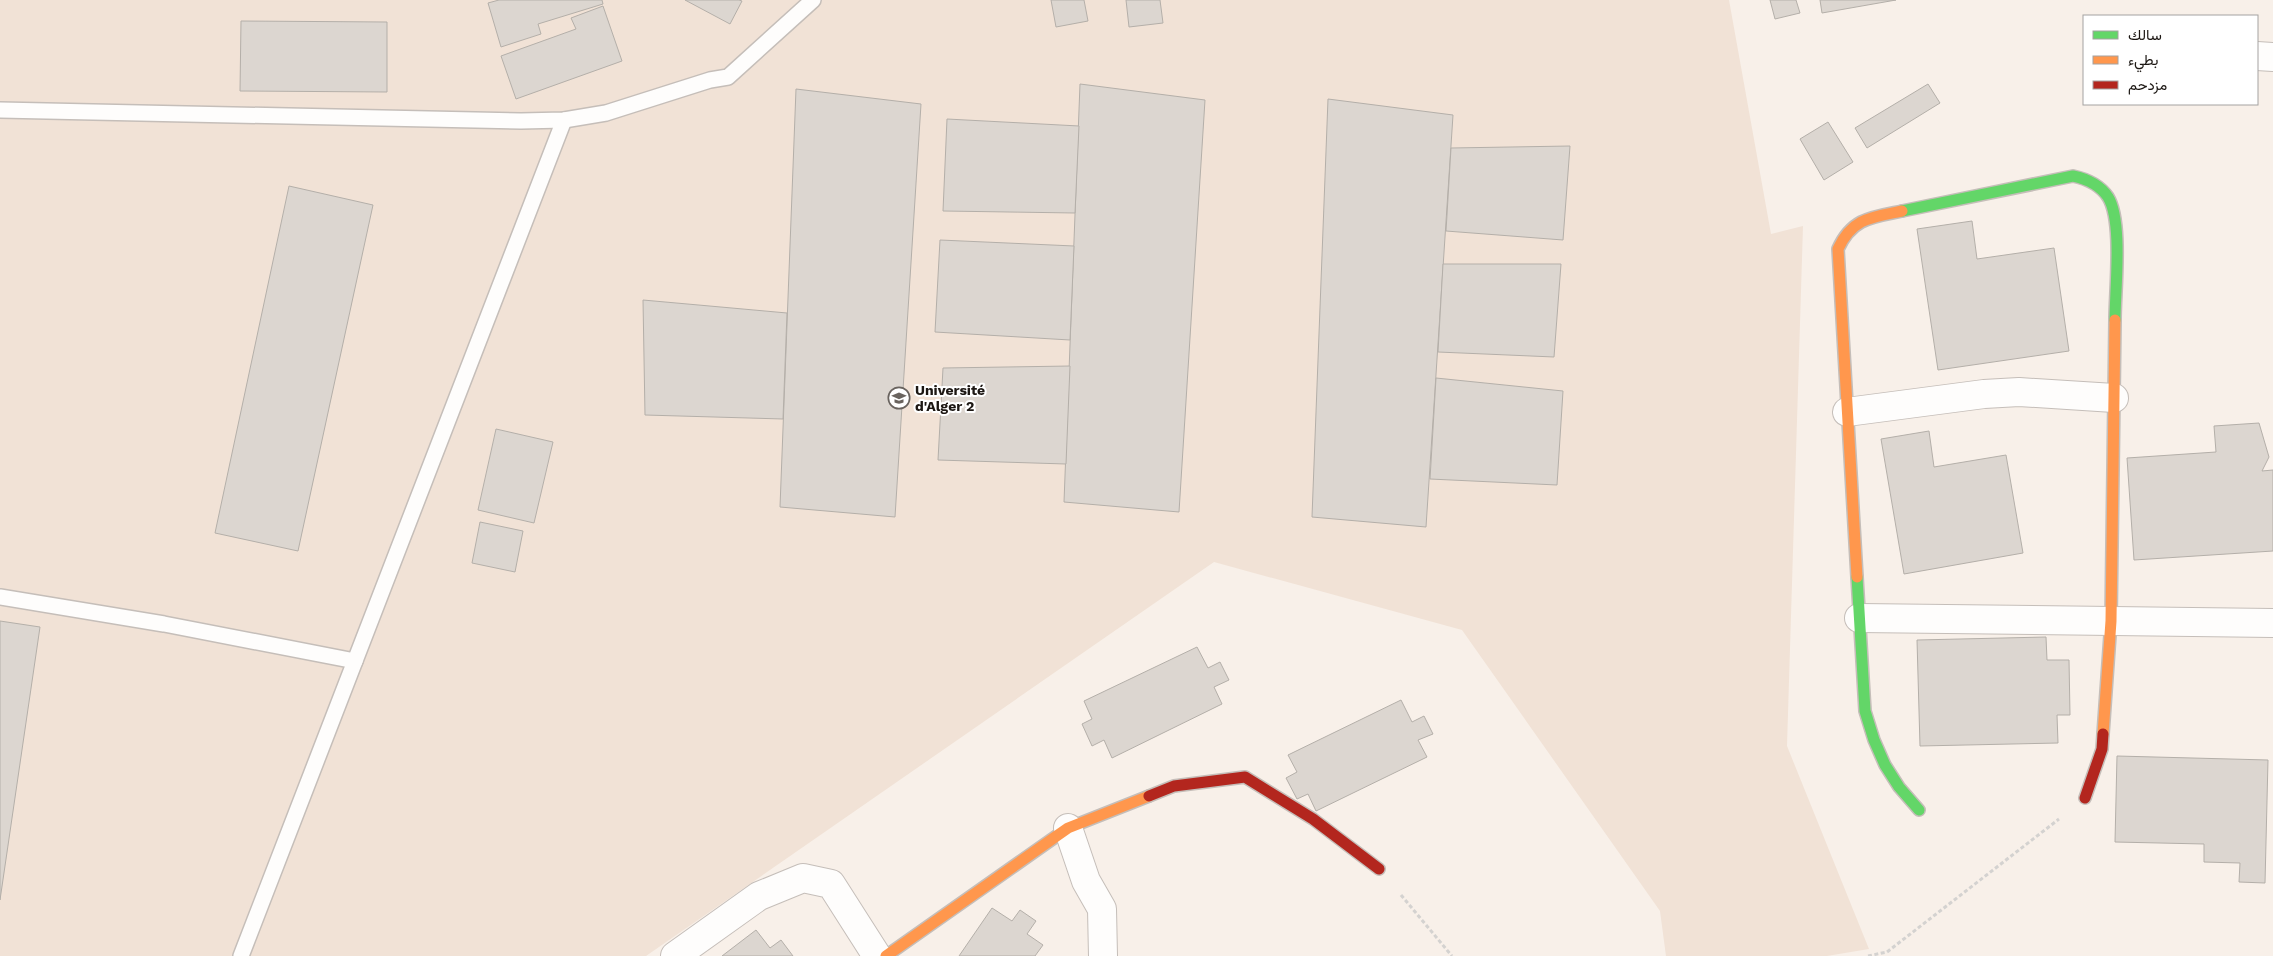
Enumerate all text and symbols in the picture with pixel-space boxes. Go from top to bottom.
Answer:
legend [2083,15,2258,105]
text: سالك [2128,26,2162,44]
text: بطيء [2128,51,2158,73]
text: مزدحم [2128,76,2167,95]
place label: Université d'Alger 2 [915,382,985,414]
school or university icon: Université d'Alger 2 [887,386,911,410]

